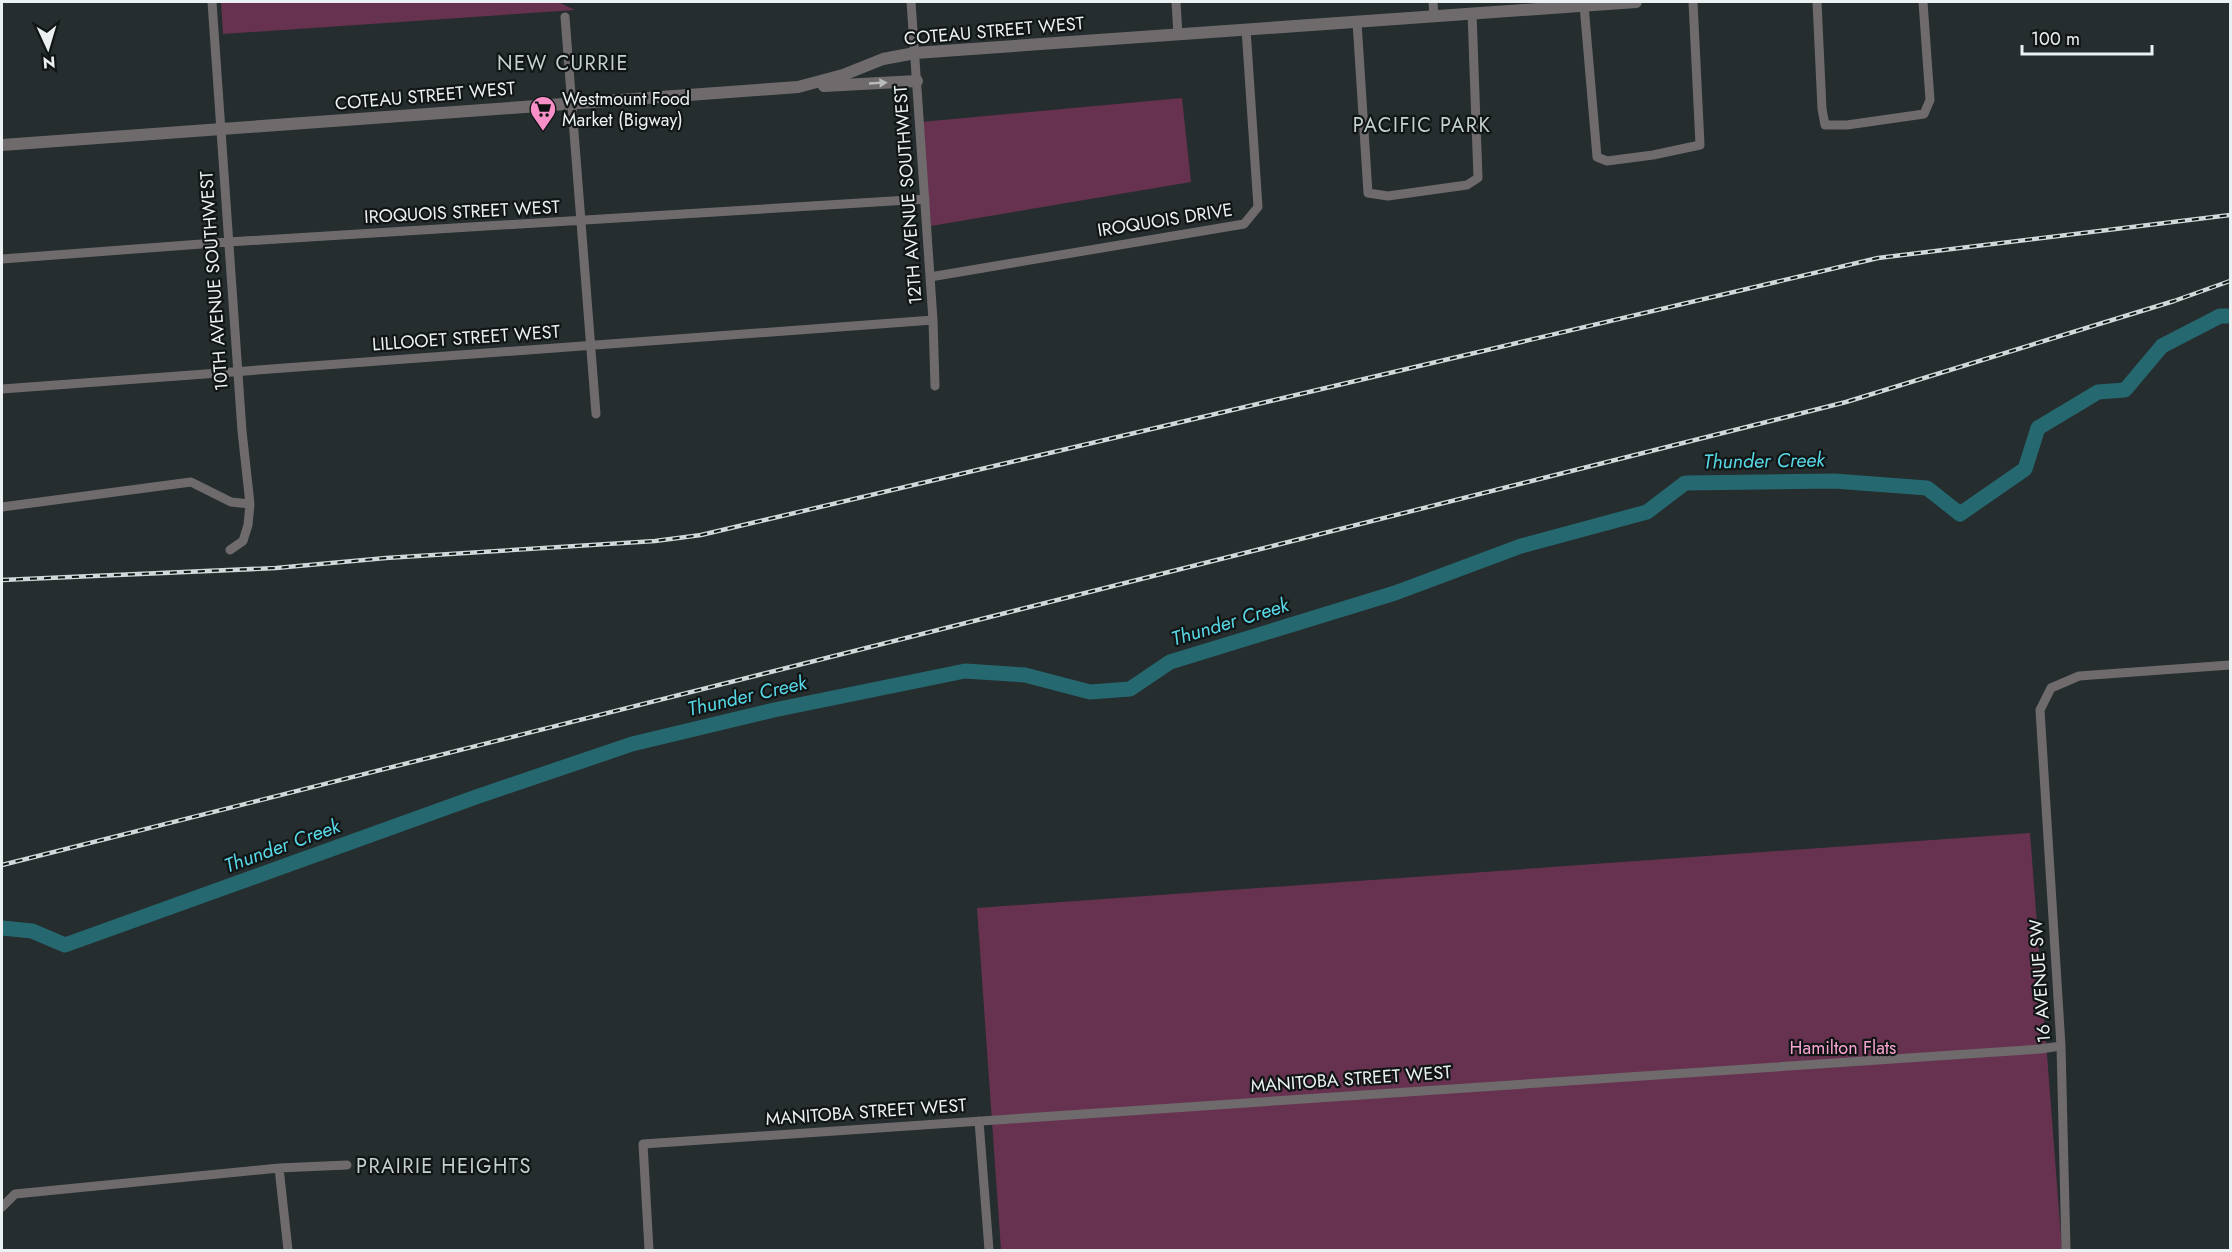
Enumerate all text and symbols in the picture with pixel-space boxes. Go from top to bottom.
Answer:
street label: COTEAU STREET WEST [903,10,1086,52]
north arrow [18,18,78,78]
scale bar [2022,18,2152,56]
text: 100 m [2031,26,2080,52]
district label: NEW CURRIE [497,49,629,78]
text: N [42,51,56,74]
street label: COTEAU STREET WEST [334,75,517,117]
one-way arrow [868,79,887,88]
street label: 12TH AVENUE SOUTHWEST [887,84,929,306]
place label: Westmount Food Market (Bigway) [562,86,690,133]
supermarket icon: Westmount Food Market (Bigway) [528,94,558,132]
district label: PACIFIC PARK [1353,111,1491,140]
street label: 10TH AVENUE SOUTHWEST [193,170,235,392]
street label: IROQUOIS STREET WEST [363,194,561,230]
street label: IROQUOIS DRIVE [1096,196,1234,244]
street label: LILLOOET STREET WEST [371,318,561,358]
water label: Thunder Creek [1703,445,1826,477]
water label: Thunder Creek [1168,590,1294,654]
water label: Thunder Creek [685,668,811,724]
water label: Thunder Creek [220,811,345,880]
street label: 16 AVENUE SW [2023,918,2057,1044]
park label: Hamilton Flats [1790,1035,1896,1061]
street label: MANITOBA STREET WEST [1250,1059,1453,1099]
street label: MANITOBA STREET WEST [765,1092,968,1132]
district label: PRAIRIE HEIGHTS [356,1152,532,1181]

